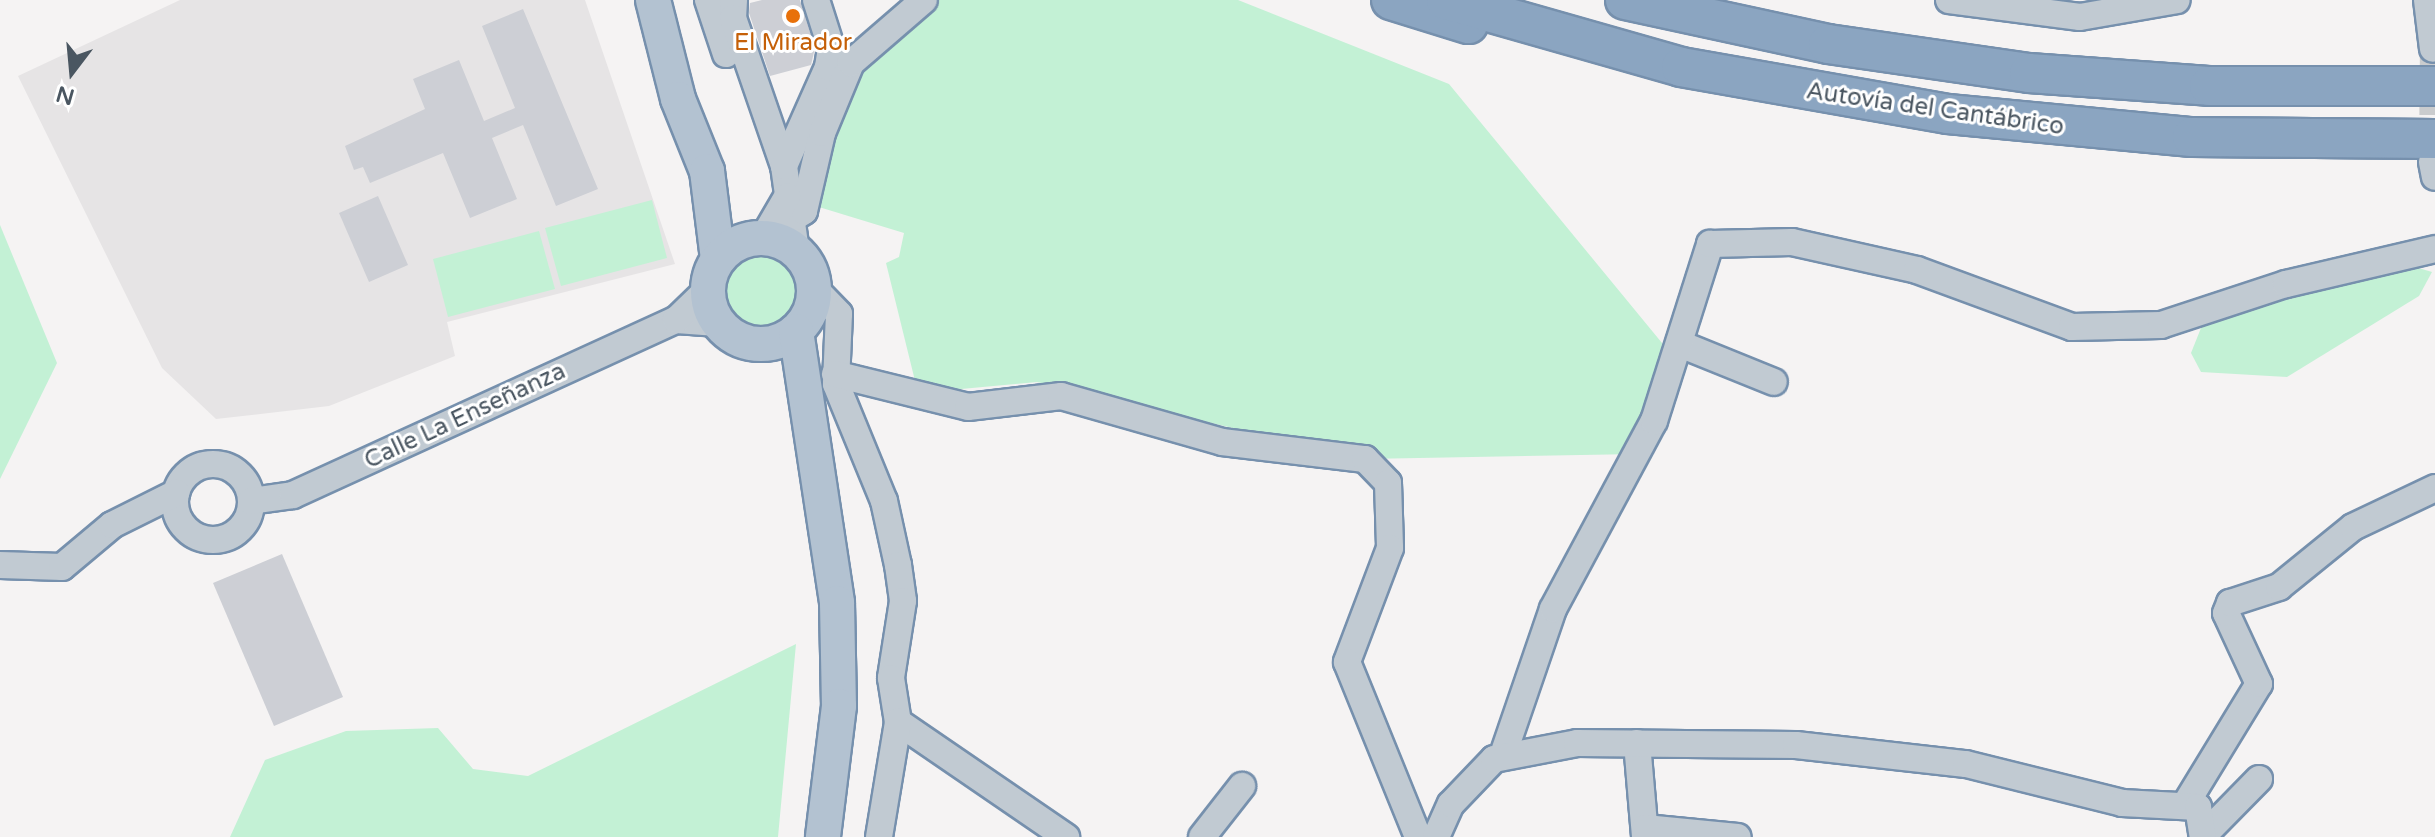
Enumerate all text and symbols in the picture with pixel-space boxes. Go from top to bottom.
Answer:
marker: El Mirador [784,7,802,25]
place label: El Mirador [734,29,852,57]
north arrow [32,32,112,112]
street label: Autovía del Cantábrico [1804,77,2066,141]
text: N [53,80,77,110]
street label: Calle La Enseñanza [360,357,570,475]

